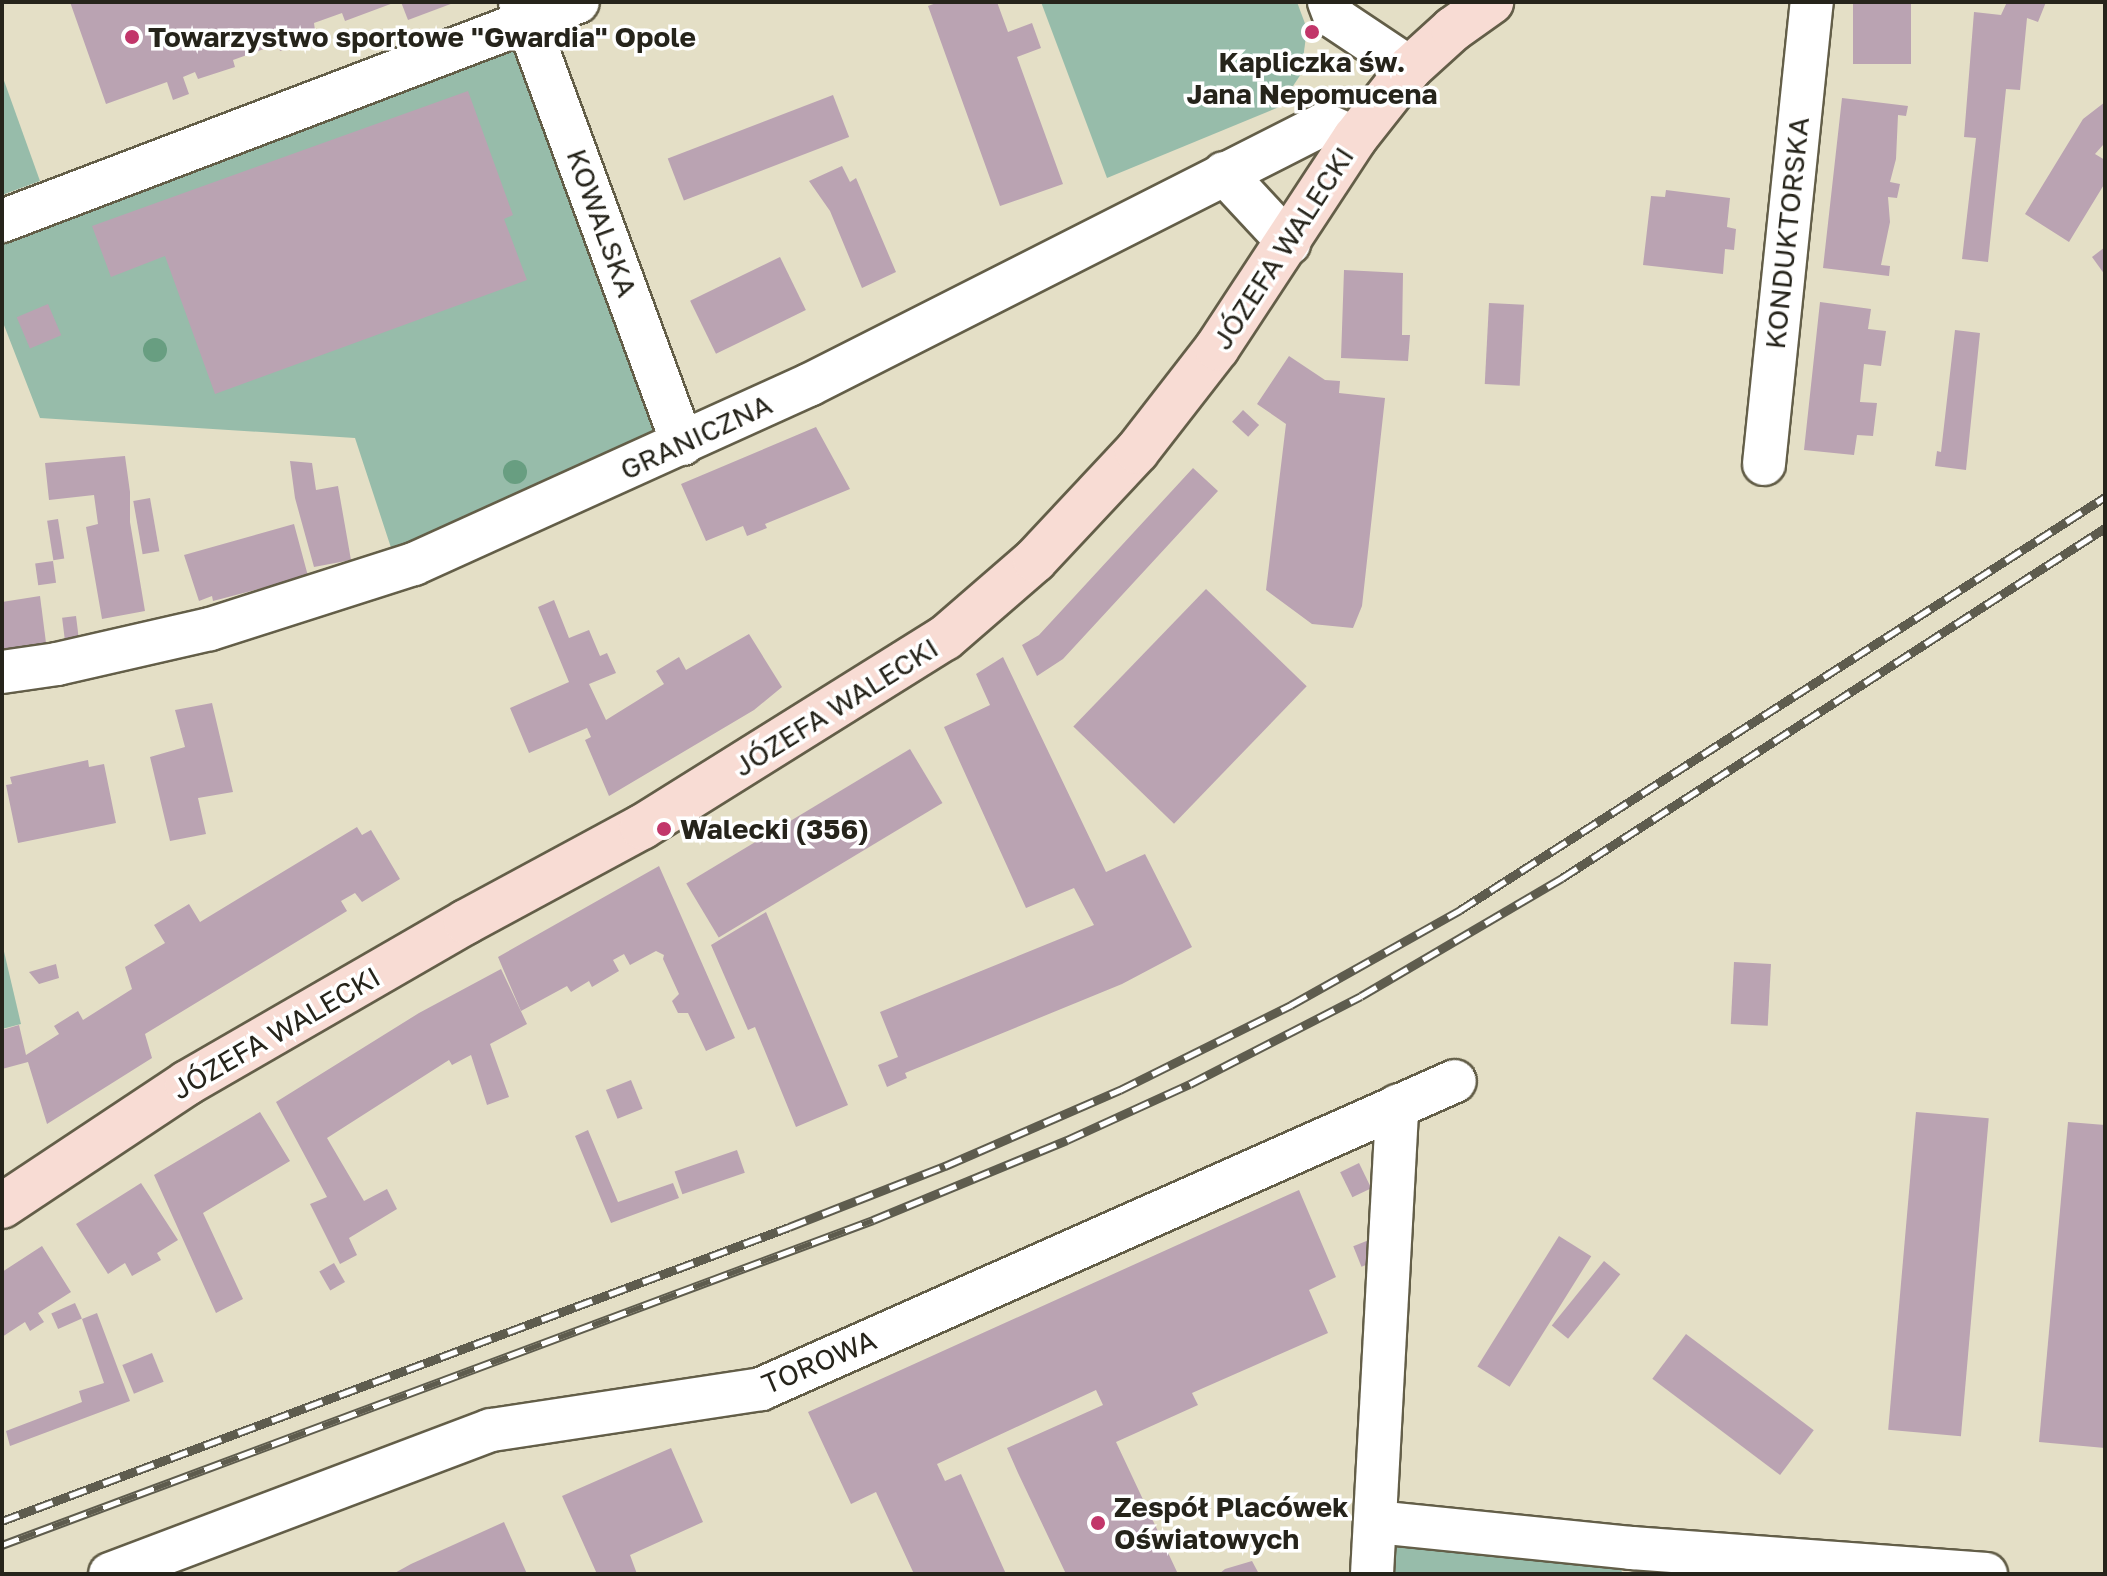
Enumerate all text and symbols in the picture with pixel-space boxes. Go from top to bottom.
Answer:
place label: Towarzystwo sportowe "Gwardia" Opole [148,20,696,54]
marker: Kapliczka św. Jana Nepomucena [1303,23,1321,41]
marker: Towarzystwo sportowe "Gwardia" Opole [123,28,141,46]
place label: Kapliczka św. Jana Nepomucena [1186,45,1438,111]
street label: KONDUKTORSKA [1758,115,1816,351]
street label: JÓZEFA WALECKI [1205,140,1361,356]
street label: KOWALSKA [560,144,644,302]
street label: GRANICZNA [615,387,777,487]
street label: JÓZEFA WALECKI [728,631,944,783]
place label: Walecki (356) [680,812,869,846]
marker: Walecki (356) [655,820,673,838]
street label: JÓZEFA WALECKI [166,960,386,1106]
street label: TOROWA [757,1323,881,1401]
place label: Zespół Placówek Oświatowych [1114,1490,1348,1556]
marker: Zespół Placówek Oświatowych [1089,1514,1107,1532]

